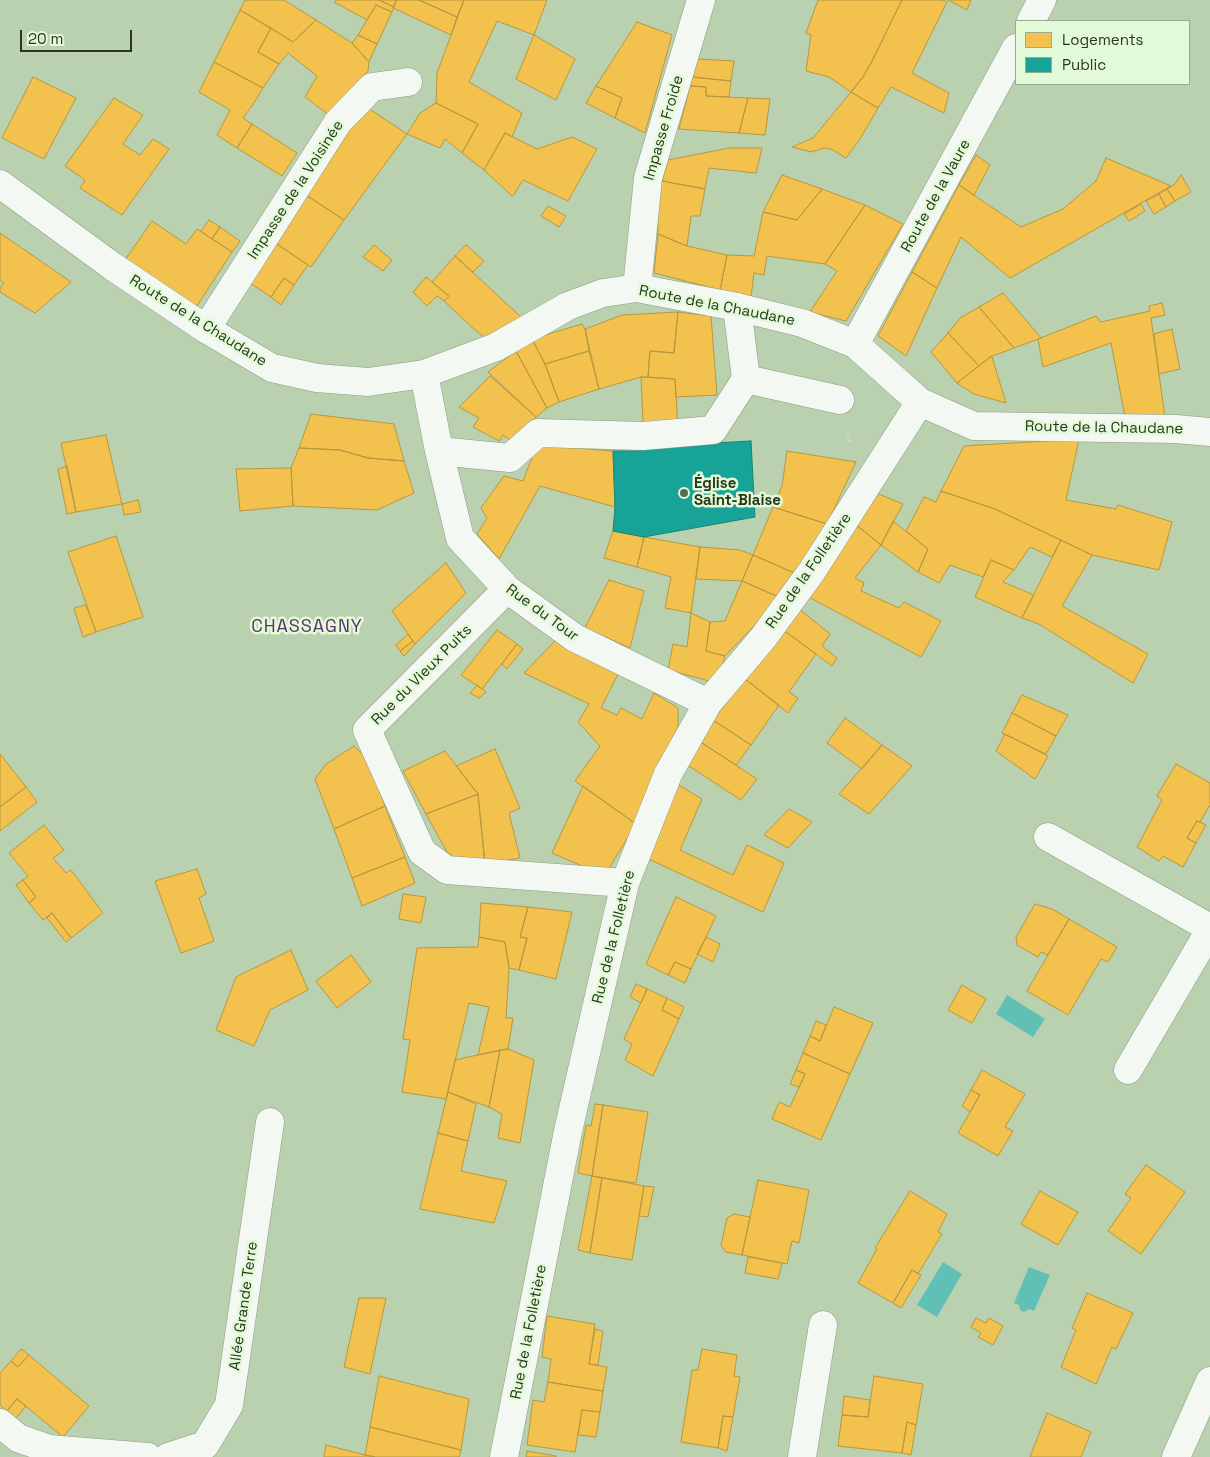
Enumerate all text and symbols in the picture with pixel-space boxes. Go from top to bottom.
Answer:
scale bar [22,20,135,52]
legend [1015,20,1190,85]
text: 20 m [28,29,63,48]
text: Logements [1062,30,1144,49]
text: Public [1062,55,1106,74]
street label: Impasse Froide [640,73,688,183]
street label: Impasse de la Voisinée [244,117,348,263]
street label: Route de la Vaure [897,136,975,256]
street label: Route de la Chaudane [126,271,270,371]
street label: Route de la Chaudane [637,282,797,330]
street label: Route de la Chaudane [1025,418,1183,438]
place label: Église Saint-Blaise [694,475,781,510]
marker: Église Saint-Blaise [678,487,690,499]
street label: Rue de la Folletière [762,510,856,632]
street label: Rue du Tour [502,581,582,645]
district label: CHASSAGNY [250,616,364,638]
street label: Rue du Vieux Puits [368,621,476,729]
street label: Rue de la Folletière [589,868,639,1006]
street label: Allée Grande Terre [226,1240,262,1372]
street label: Rue de la Folletière [507,1263,551,1401]

